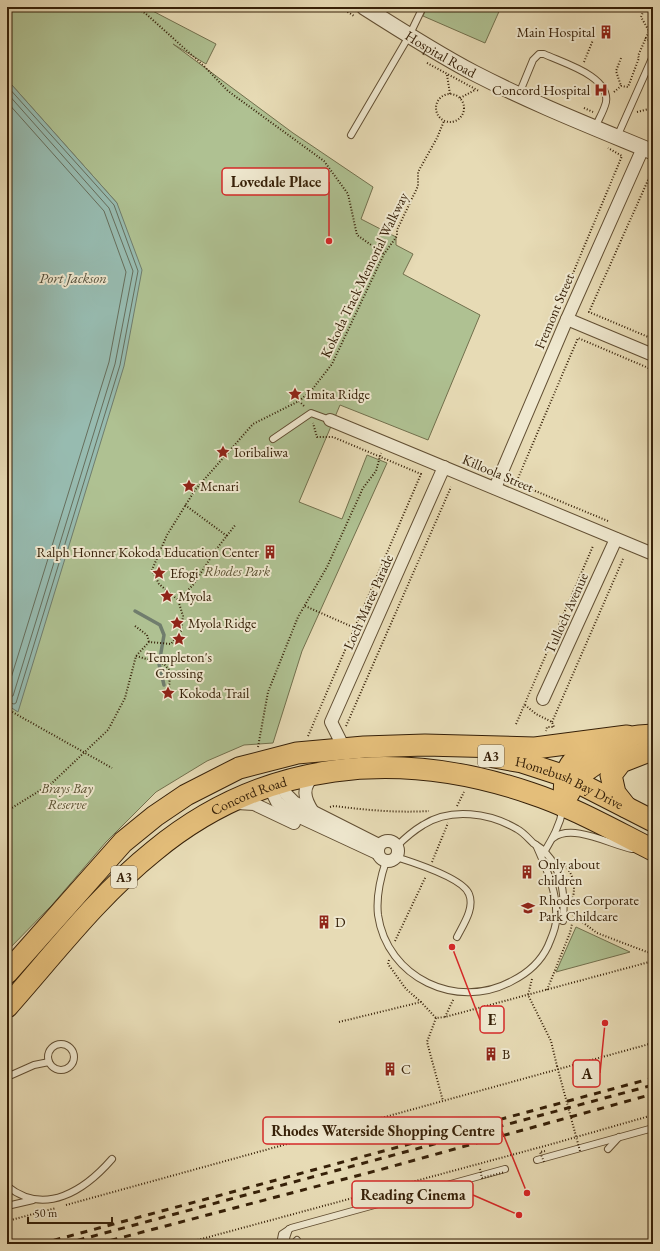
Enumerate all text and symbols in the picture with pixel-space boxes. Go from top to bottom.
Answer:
place label: Main Hospital [517,23,596,41]
building icon: Main Hospital [598,24,614,40]
street label: Hospital Road [402,26,480,82]
place label: Concord Hospital [492,81,591,99]
hospital icon: Concord Hospital [593,82,609,98]
callout: Lovedale Place [222,168,329,195]
text: Lovedale Place [231,172,321,191]
street label: Kokoda Track Memorial Walkway [316,189,412,361]
water label: Port Jackson [39,268,107,287]
street label: Fremont Street [530,270,578,352]
place label: Imita Ridge [306,385,370,403]
place icon: Imita Ridge [287,386,303,402]
place label: Ioribaliwa [234,443,288,461]
place icon: Ioribaliwa [215,444,231,460]
street label: Killoola Street [460,450,537,496]
place label: Menari [200,477,239,495]
place icon: Menari [181,478,197,494]
place label: Ralph Honner Kokoda Education Center [36,543,259,561]
building icon: Ralph Honner Kokoda Education Center [262,544,278,560]
street label: Loch Maree Parade [339,551,397,652]
park label: Rhodes Park [204,562,271,580]
place label: Efogi [170,564,199,582]
place icon: Efogi [151,565,167,581]
street label: Tulloch Avenue [540,569,592,656]
place label: Myola [178,587,212,605]
place icon: Myola [159,588,175,604]
place label: Myola Ridge [188,614,257,632]
place icon: Myola Ridge [169,615,185,631]
place icon: Templeton's Crossing [171,631,187,647]
place label: Templeton's Crossing [146,648,213,682]
place label: Kokoda Trail [179,684,250,702]
place icon: Kokoda Trail [160,685,176,701]
road number: A3 [478,745,504,767]
street label: Homebush Bay Drive [514,752,627,814]
street label: Concord Road [208,772,290,819]
park label: Brays Bay Reserve [40,779,93,813]
place label: Only about children [538,855,600,889]
building icon: Only about children [519,864,535,880]
road number: A3 [111,866,137,888]
place label: Rhodes Corporate Park Childcare [539,891,639,925]
school or university icon: Rhodes Corporate Park Childcare [520,900,536,916]
place label: D [335,913,346,931]
building icon: D [316,914,332,930]
callout: E [480,1006,504,1033]
text: E [488,1010,497,1029]
place label: B [502,1045,510,1063]
building icon: B [483,1046,499,1062]
place label: C [401,1060,411,1078]
callout: A [573,1060,600,1087]
building icon: C [382,1061,398,1077]
text: A [581,1064,593,1083]
callout: Rhodes Waterside Shopping Centre [263,1117,502,1144]
text: Rhodes Waterside Shopping Centre [271,1121,495,1140]
callout: Reading Cinema [352,1181,473,1208]
text: Reading Cinema [361,1185,466,1204]
scale bar [28,1199,112,1225]
text: 50 m [34,1205,58,1221]

